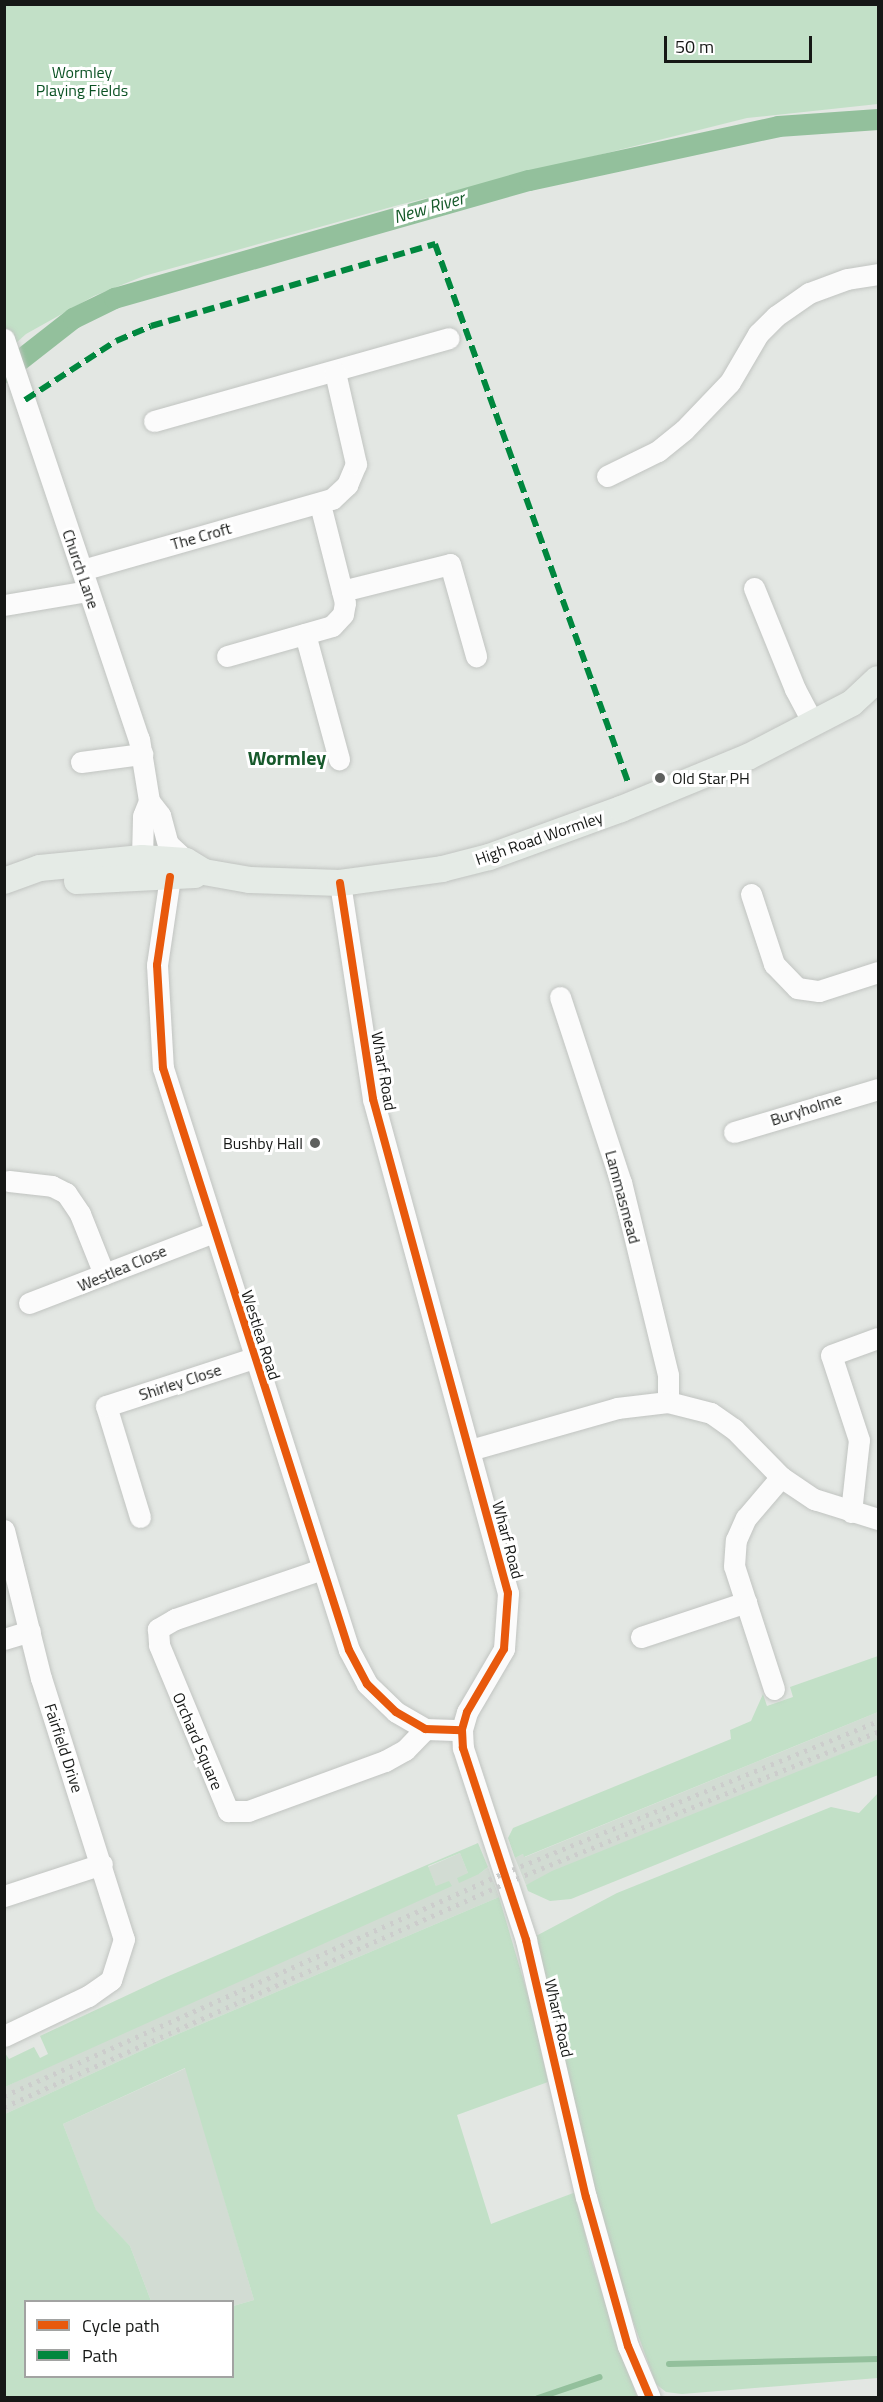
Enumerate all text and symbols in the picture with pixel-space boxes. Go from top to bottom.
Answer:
scale bar [667,24,816,62]
text: 50 m [675,33,714,60]
park label: Wormley Playing Fields [36,62,128,100]
water label: New River [391,188,467,228]
street label: The Croft [169,518,233,554]
street label: Church Lane [58,527,104,611]
district label: Wormley [248,745,326,769]
place label: Old Star PH [672,768,750,788]
marker: Old Star PH [653,771,667,785]
street label: High Road Wormley [473,807,605,869]
street label: Wharf Road [368,1030,400,1112]
street label: Buryholme [768,1088,844,1130]
place label: Bushby Hall [223,1133,303,1153]
marker: Bushby Hall [308,1136,322,1150]
street label: Lammasmead [601,1148,645,1246]
street label: Westlea Close [75,1241,169,1295]
street label: Westlea Road [238,1288,284,1382]
street label: Shirley Close [136,1360,224,1404]
street label: Wharf Road [488,1499,528,1581]
street label: Orchard Square [169,1689,227,1793]
street label: Fairfield Drive [41,1701,87,1795]
street label: Wharf Road [541,1977,577,2059]
legend [24,2300,234,2378]
text: Cycle path [82,2312,160,2339]
text: Path [82,2342,118,2369]

